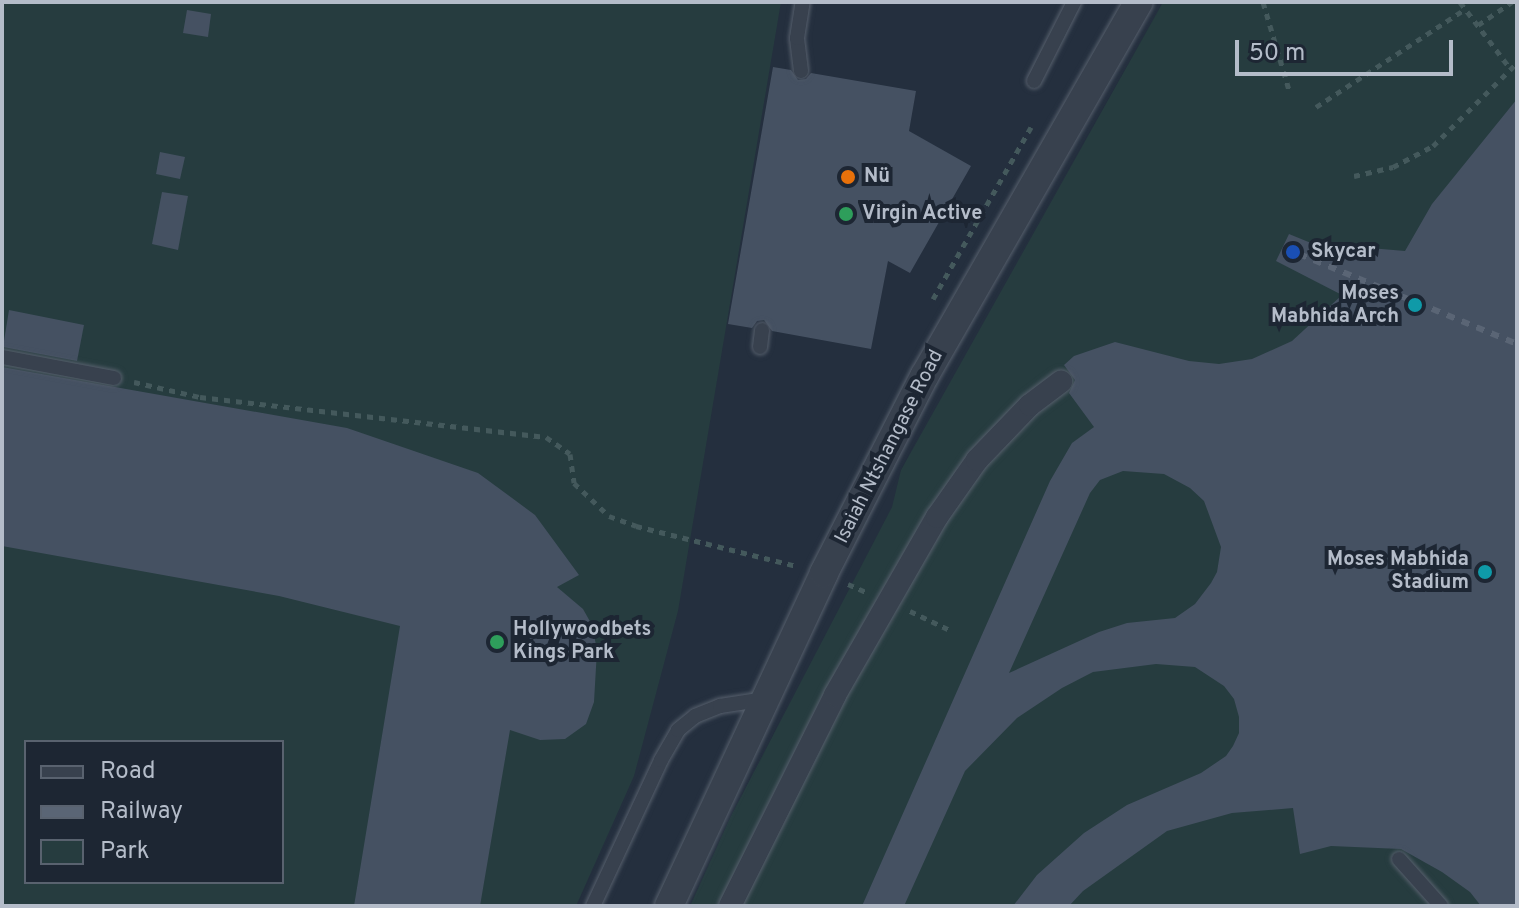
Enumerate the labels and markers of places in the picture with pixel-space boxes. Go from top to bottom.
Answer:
place label: Nü [864,165,890,189]
marker: Nü [839,168,857,186]
place label: Virgin Active [862,202,983,226]
marker: Virgin Active [837,205,855,223]
place label: Skycar [1311,240,1376,264]
marker: Skycar [1282,241,1304,263]
place label: Moses Mabhida Arch [1270,282,1399,329]
marker: Moses Mabhida Arch [1406,296,1424,314]
place label: Moses Mabhida Stadium [1327,548,1469,595]
marker: Moses Mabhida Stadium [1476,563,1494,581]
place label: Hollywoodbets Kings Park [513,618,651,665]
marker: Hollywoodbets Kings Park [488,633,506,651]

